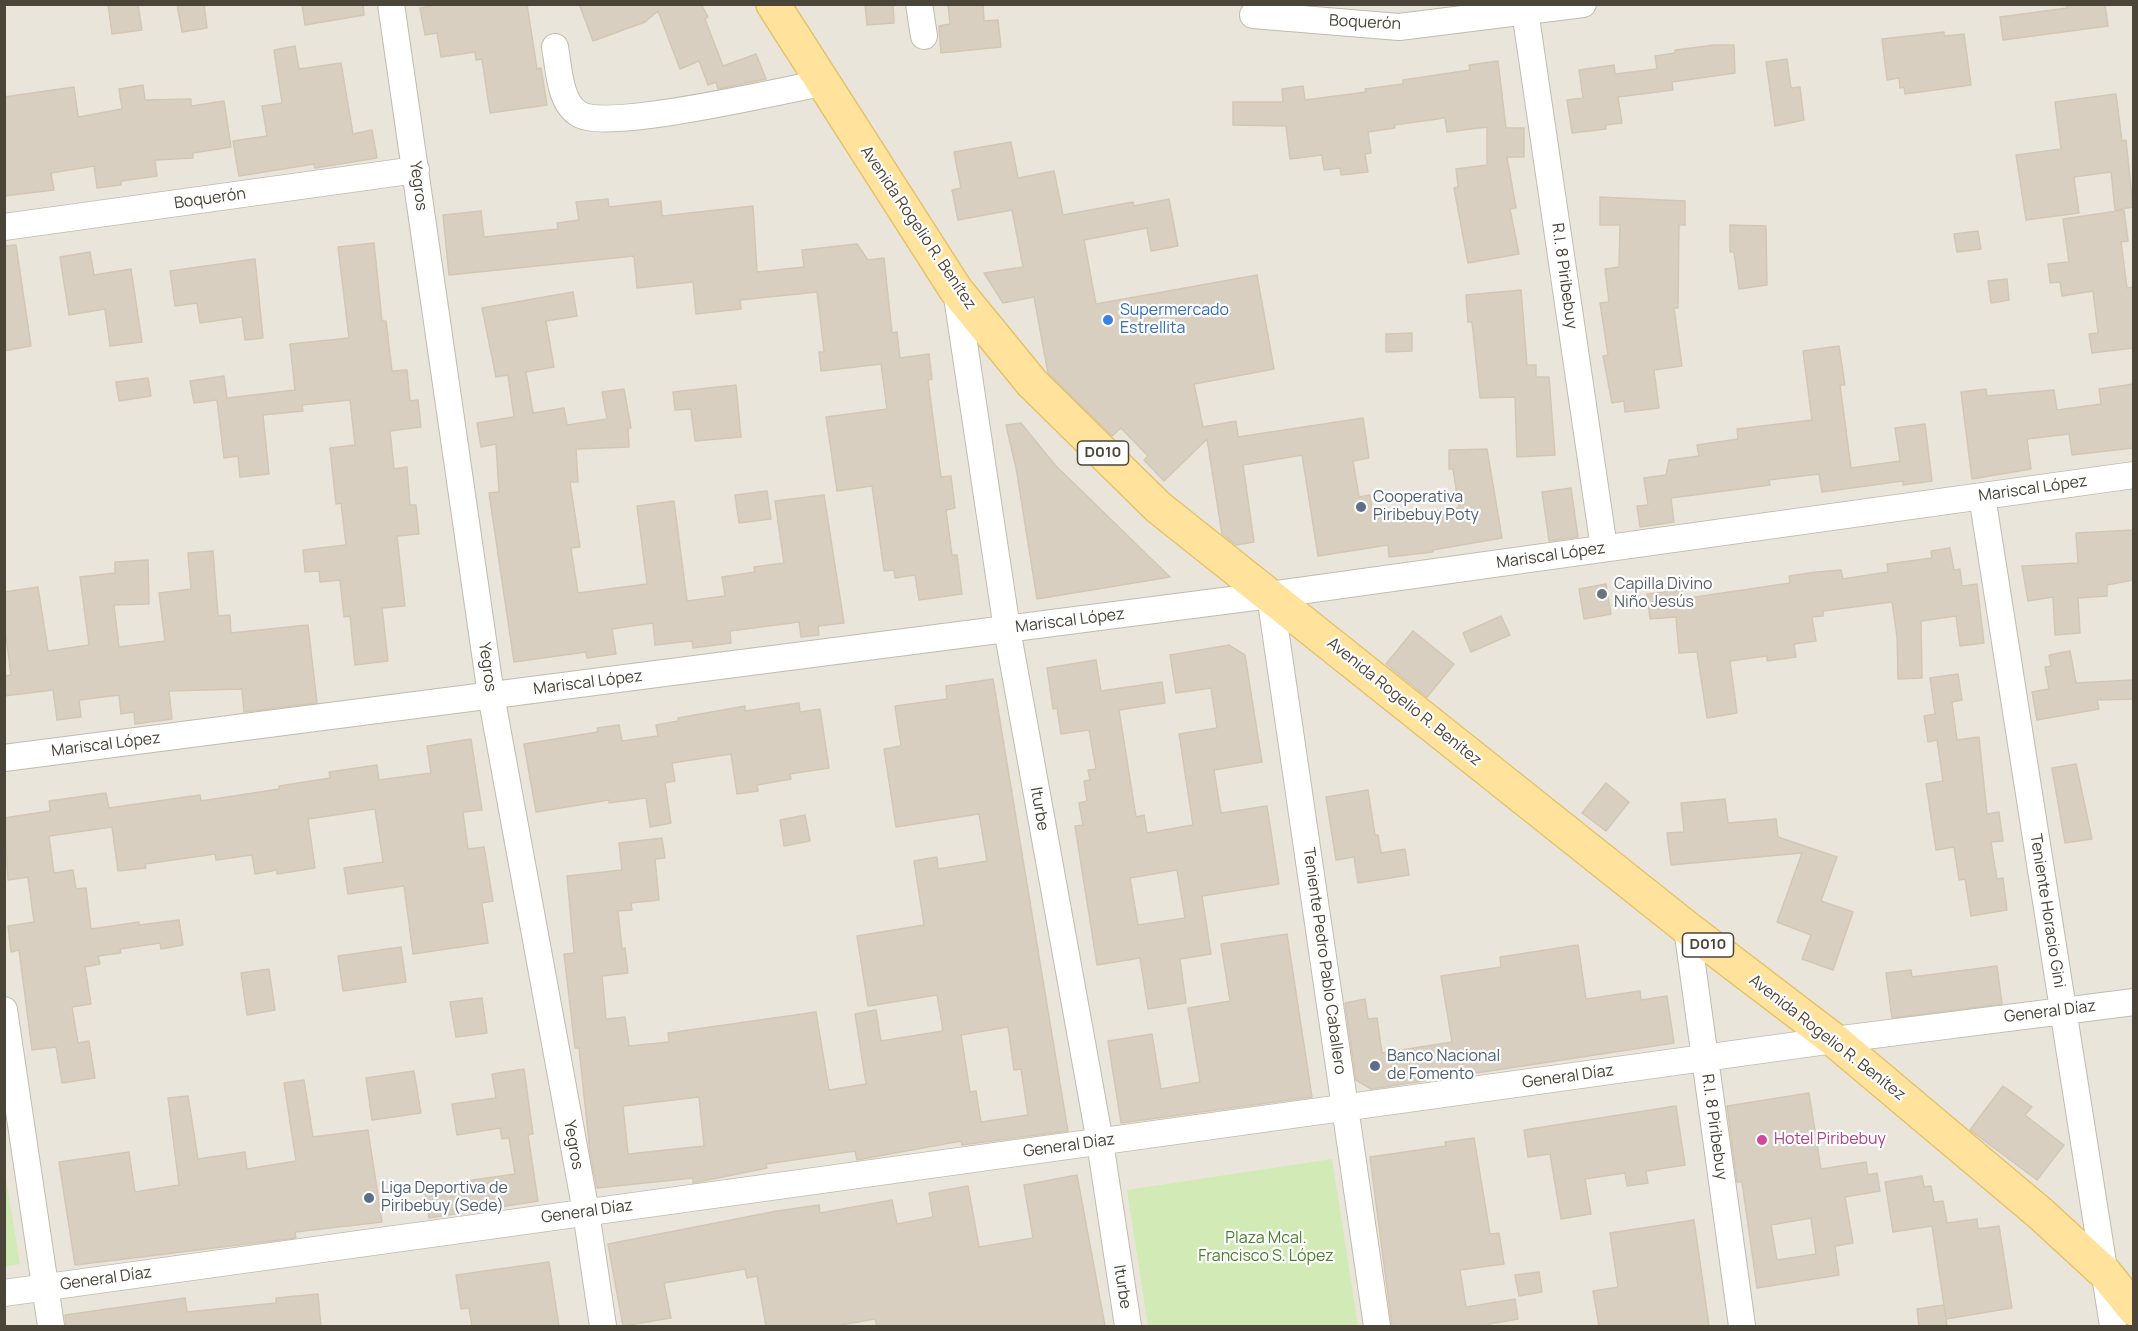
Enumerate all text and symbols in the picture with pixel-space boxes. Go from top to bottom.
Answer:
street label: Boquerón [1328,12,1402,34]
street label: Avenida Rogelio R. Benítez [856,143,980,313]
street label: Yegros [405,160,431,212]
street label: Boquerón [173,184,247,214]
street label: R.I. 8 Piribebuy [1547,222,1581,330]
place label: Supermercado Estrellita [1120,301,1229,339]
marker: Supermercado Estrellita [1101,313,1115,327]
road number: D010 [1078,441,1128,465]
street label: Mariscal López [1977,472,2089,506]
place label: Cooperativa Piribebuy Poty [1373,488,1479,526]
marker: Cooperativa Piribebuy Poty [1354,500,1368,514]
street label: Mariscal López [1495,539,1607,573]
place label: Capilla Divino Niño Jesús [1614,575,1712,613]
marker: Capilla Divino Niño Jesús [1595,587,1609,601]
street label: Mariscal López [1014,605,1126,637]
street label: Avenida Rogelio R. Benítez [1323,634,1485,770]
street label: Yegros [474,641,500,693]
street label: Mariscal López [532,667,644,699]
street label: Mariscal López [50,729,162,761]
street label: Iturbe [1026,786,1052,832]
street label: Teniente Horacio Gini [2025,833,2069,989]
street label: Teniente Pedro Pablo Caballero [1299,846,1349,1076]
road number: D010 [1682,933,1734,957]
street label: Avenida Rogelio R. Benítez [1745,971,1909,1105]
street label: General Díaz [2003,997,2097,1027]
place label: Banco Nacional de Fomento [1387,1047,1500,1085]
marker: Banco Nacional de Fomento [1368,1059,1382,1073]
street label: General Díaz [1521,1061,1615,1093]
street label: R.I. 8 Piribebuy [1697,1073,1731,1181]
street label: Yegros [559,1119,587,1171]
street label: General Díaz [1022,1130,1116,1162]
place label: Hotel Piribebuy [1774,1130,1886,1150]
marker: Hotel Piribebuy [1755,1133,1769,1147]
place label: Liga Deportiva de Piribebuy (Sede) [381,1179,508,1217]
marker: Liga Deportiva de Piribebuy (Sede) [362,1191,376,1205]
street label: General Díaz [540,1196,634,1228]
park label: Plaza Mcal. Francisco S. López [1198,1229,1334,1267]
street label: General Díaz [59,1263,153,1295]
street label: Iturbe [1109,1264,1135,1310]

